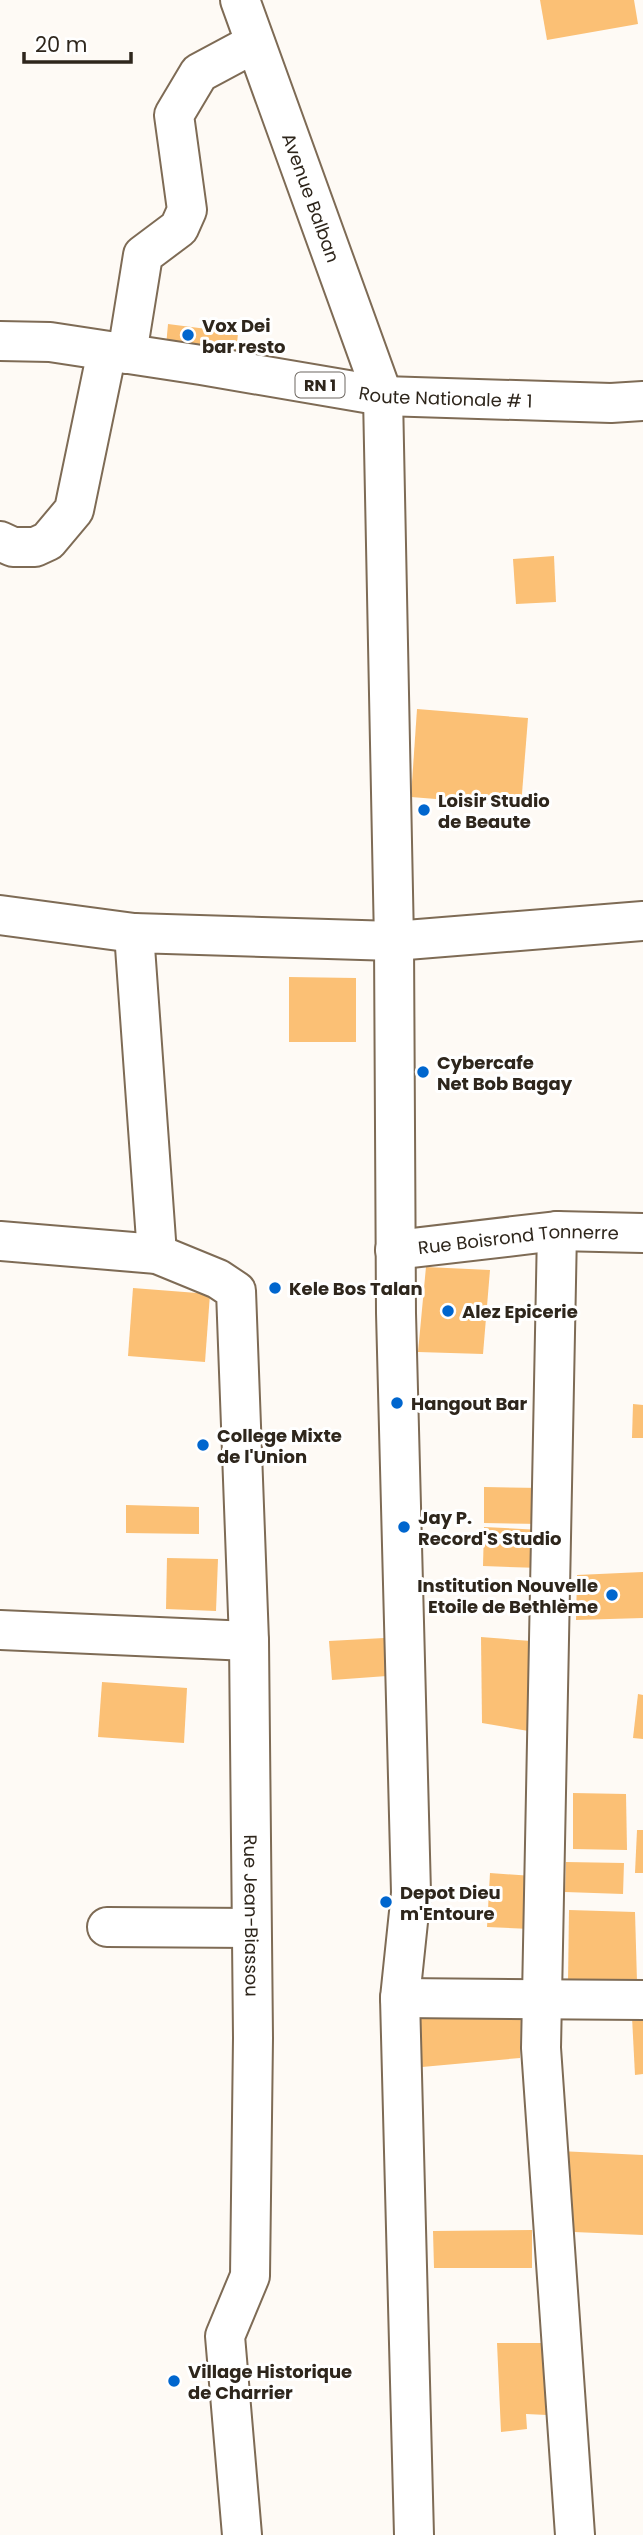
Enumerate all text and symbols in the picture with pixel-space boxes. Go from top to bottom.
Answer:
scale bar [24,21,131,65]
text: 20 m [35,30,88,59]
street label: Avenue Balban [276,129,346,266]
place label: Vox Dei bar resto [202,313,286,359]
marker: Vox Dei bar resto [180,327,196,343]
road number: RN 1 [296,372,344,398]
street label: Route Nationale # 1 [357,380,533,413]
place label: Loisir Studio de Beaute [438,788,550,834]
marker: Loisir Studio de Beaute [416,802,432,818]
place label: Cybercafe Net Bob Bagay [437,1050,573,1096]
marker: Cybercafe Net Bob Bagay [415,1064,431,1080]
street label: Rue Boisrond Tonnerre [416,1218,619,1260]
place label: Kele Bos Talan [289,1276,423,1301]
marker: Kele Bos Talan [267,1280,283,1296]
place label: Alez Epicerie [462,1299,578,1324]
marker: Alez Epicerie [440,1303,456,1319]
place label: Hangout Bar [411,1391,528,1416]
marker: Hangout Bar [389,1395,405,1411]
place label: College Mixte de l'Union [217,1423,342,1469]
marker: College Mixte de l'Union [195,1437,211,1453]
place label: Jay P. Record'S Studio [418,1505,561,1551]
marker: Jay P. Record'S Studio [396,1519,412,1535]
place label: Institution Nouvelle Etoile de Bethlème [417,1573,598,1619]
marker: Institution Nouvelle Etoile de Bethlème [604,1587,620,1603]
street label: Rue Jean-Biassou [238,1834,265,1997]
place label: Depot Dieu m'Entoure [400,1880,501,1926]
marker: Depot Dieu m'Entoure [378,1894,394,1910]
place label: Village Historique de Charrier [188,2359,352,2405]
marker: Village Historique de Charrier [166,2373,182,2389]

